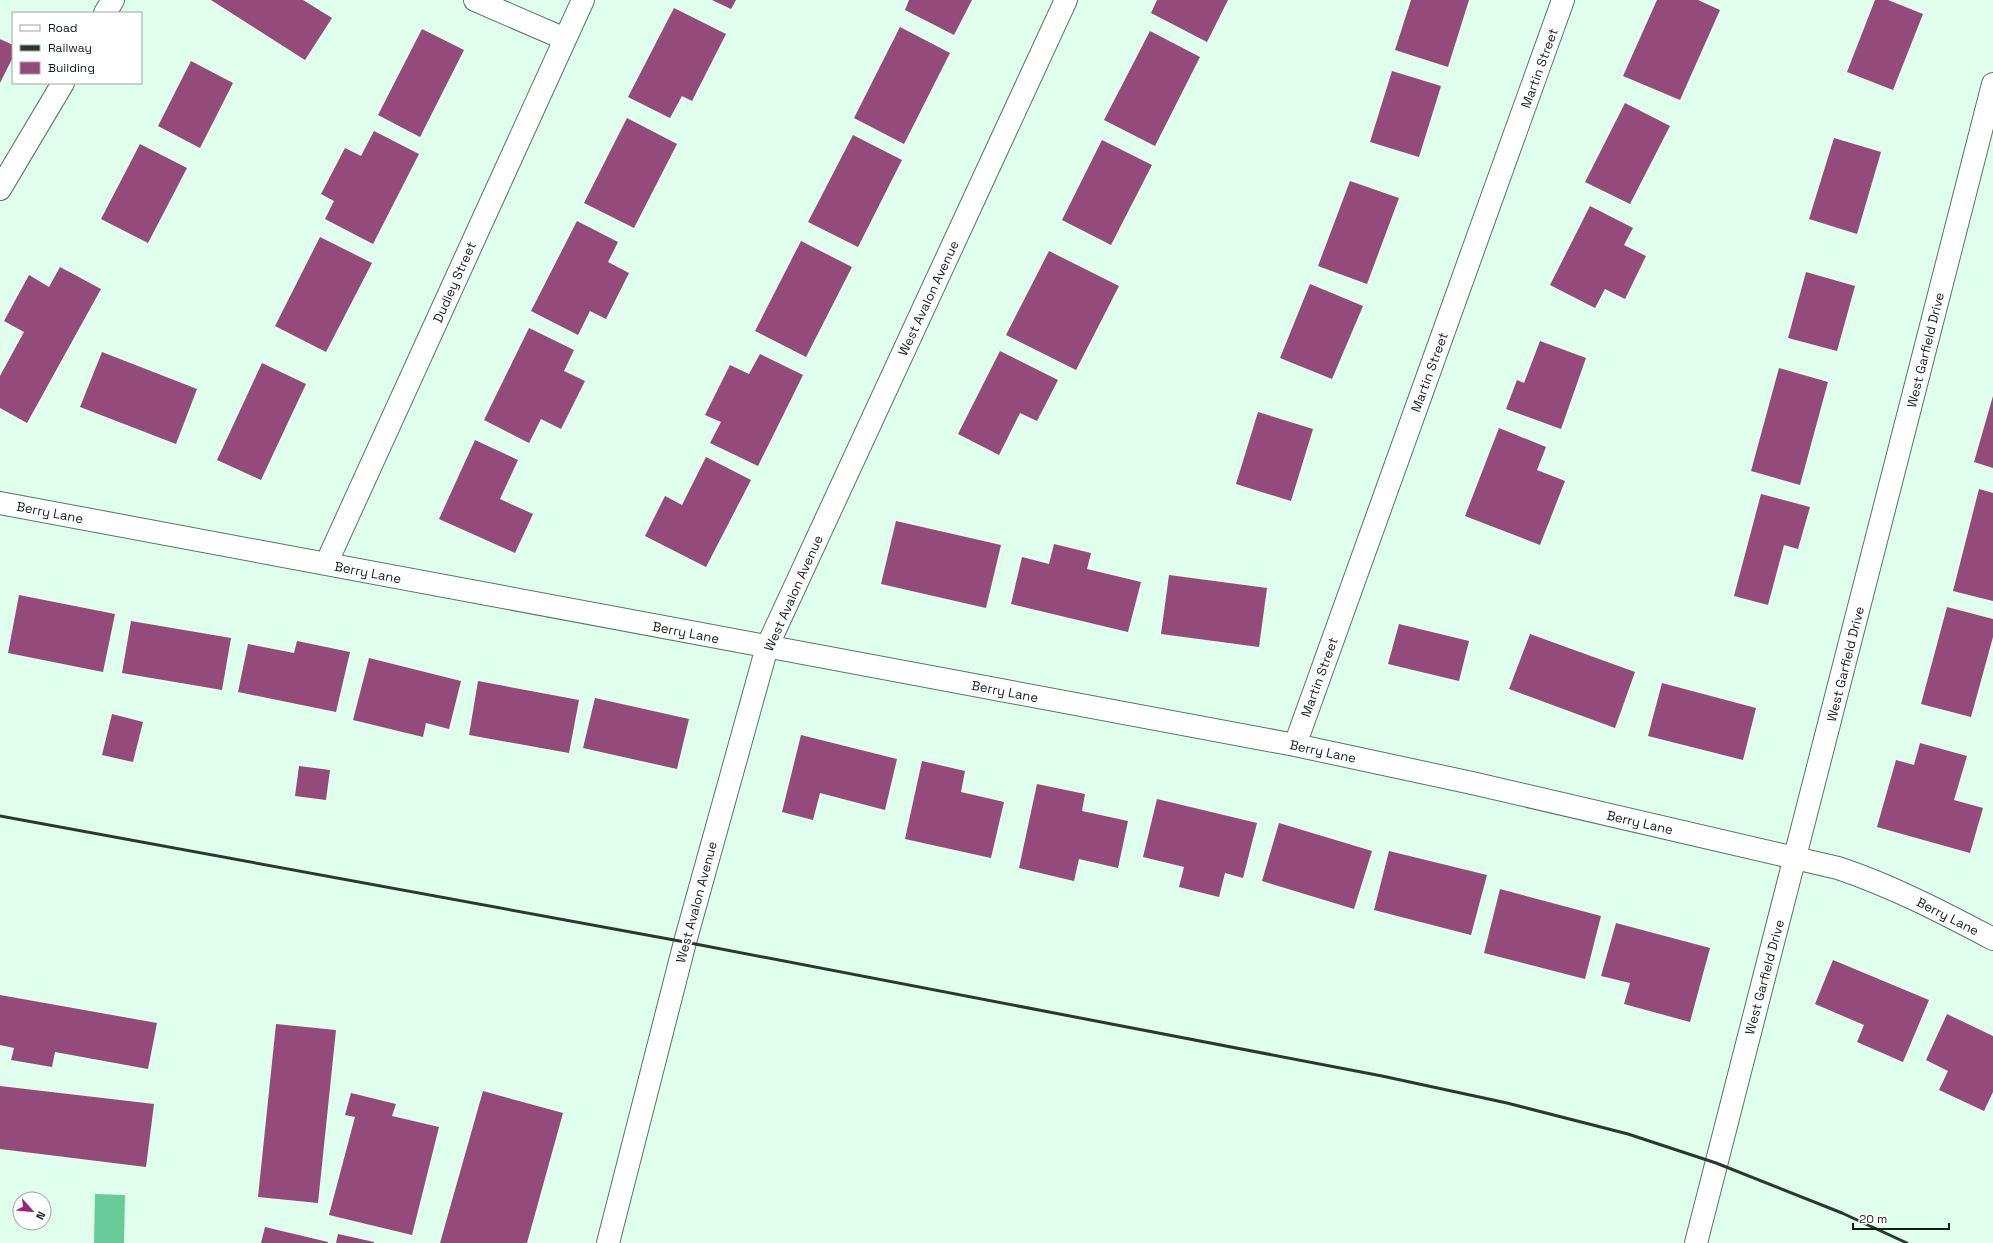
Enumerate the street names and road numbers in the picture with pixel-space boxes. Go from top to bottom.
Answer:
street label: Martin Street [1517,26,1562,110]
street label: West Avalon Avenue [894,238,963,359]
street label: Dudley Street [429,239,480,325]
street label: West Garfield Drive [1903,291,1948,410]
street label: Martin Street [1407,330,1452,414]
street label: Berry Lane [15,498,85,527]
street label: West Avalon Avenue [760,533,827,654]
street label: Berry Lane [333,558,403,587]
street label: West Garfield Drive [1823,605,1868,724]
street label: Berry Lane [651,618,721,647]
street label: Martin Street [1297,635,1342,719]
street label: Berry Lane [970,677,1040,706]
street label: Berry Lane [1288,736,1358,767]
street label: Berry Lane [1605,807,1675,838]
street label: West Avalon Avenue [672,839,721,965]
street label: Berry Lane [1914,894,1982,939]
street label: West Garfield Drive [1741,918,1788,1036]

